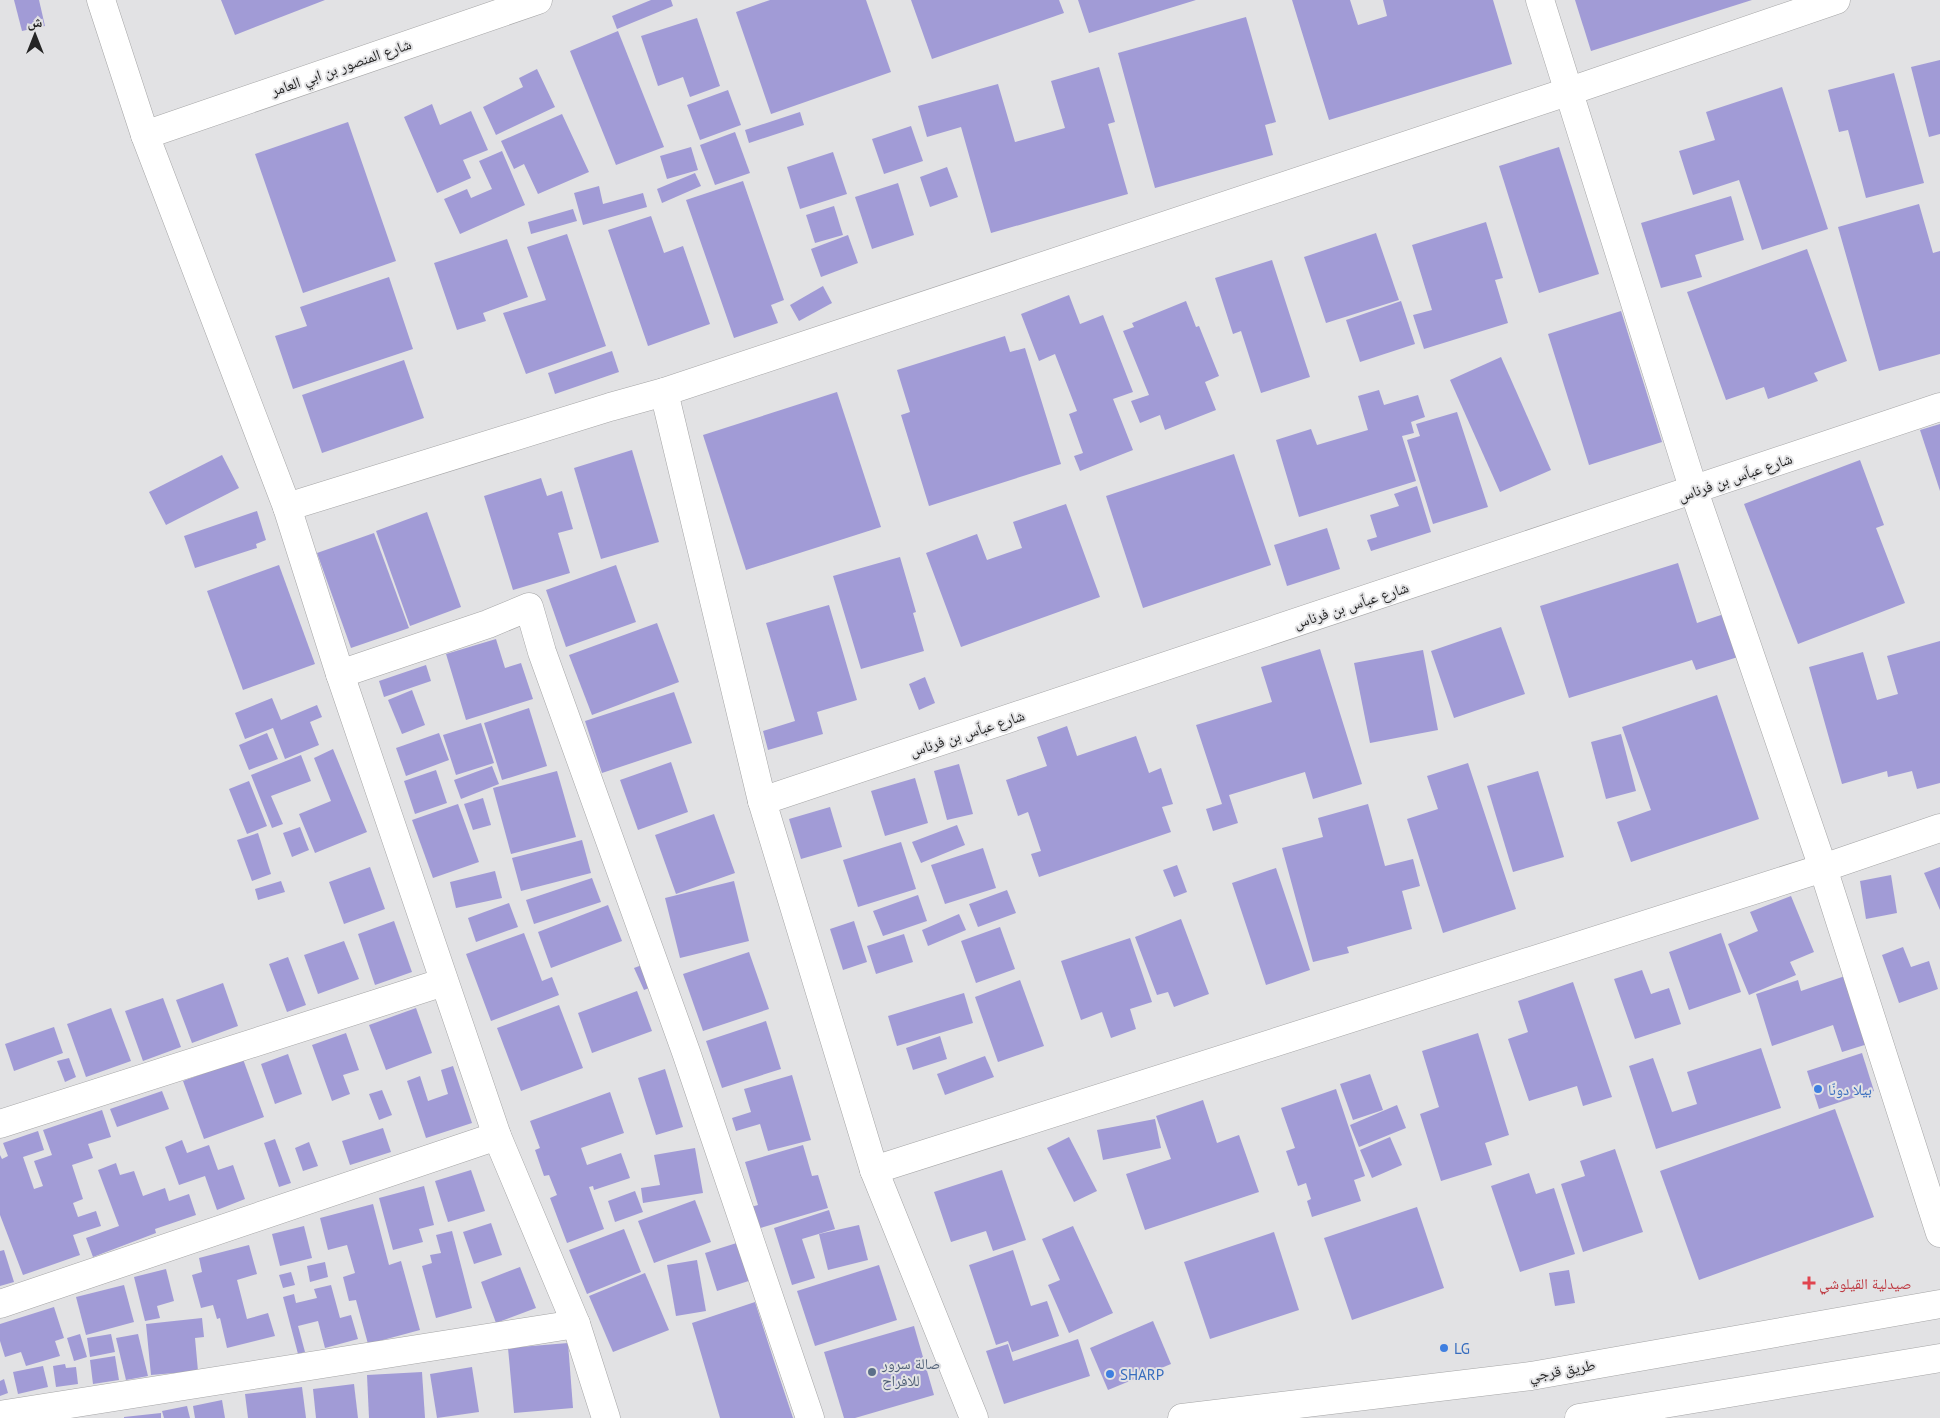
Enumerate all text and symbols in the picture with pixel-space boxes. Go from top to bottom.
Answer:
north arrow [10,10,60,60]
text: ش [28,13,43,31]
street label: شارع المنصور بن ابي العامر [268,34,415,103]
street label: شارع عباّس بن فرناس [1675,448,1795,506]
street label: شارع عباّس بن فرناس [1291,577,1411,634]
street label: شارع عباّس بن فرناس [907,705,1027,762]
place label: بيلا دونّا [1828,1080,1872,1099]
marker: بيلا دونّا [1812,1083,1824,1095]
place label: صيدلية القيلوشي [1819,1274,1912,1295]
marker: صيدلية القيلوشي [1803,1277,1815,1289]
place label: LG [1454,1339,1470,1358]
marker: LG [1438,1342,1450,1354]
place label: صالة سرور للافراح [881,1354,940,1391]
street label: طريق قرجي [1527,1355,1597,1388]
place label: SHARP [1120,1365,1164,1384]
marker: صالة سرور للافراح [866,1366,878,1378]
marker: SHARP [1104,1368,1116,1380]

